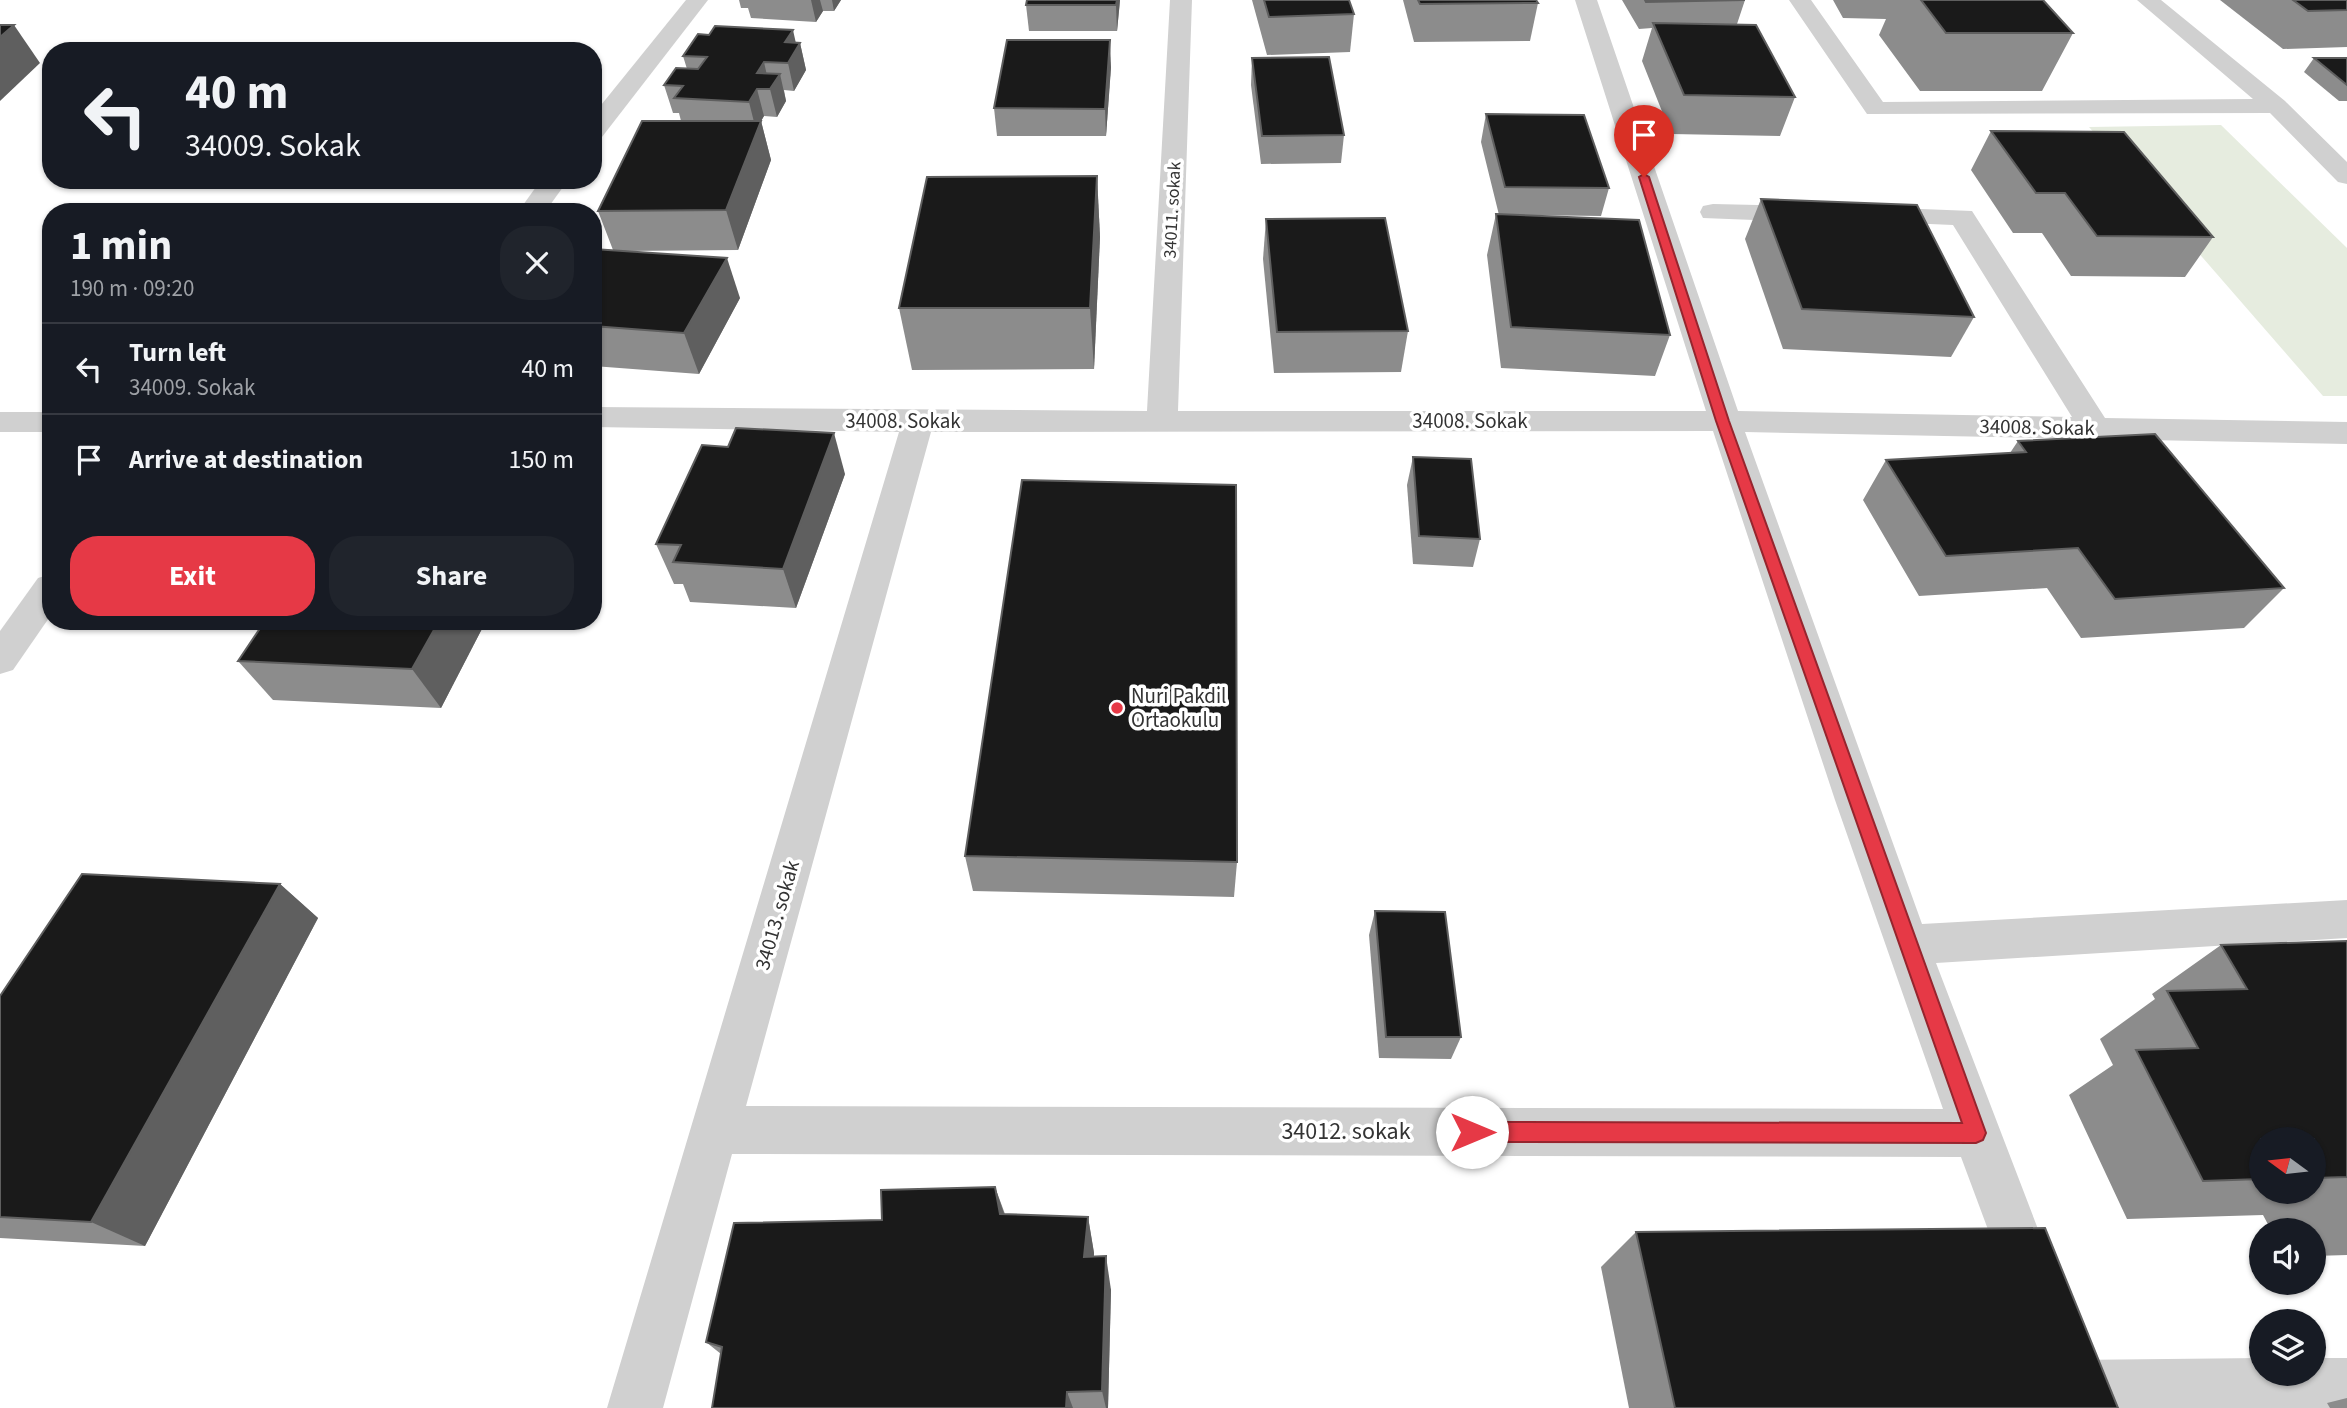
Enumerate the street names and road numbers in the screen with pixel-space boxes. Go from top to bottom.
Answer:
street label: 34011. sokak [1157,161,1188,259]
street label: 34008. Sokak [845,406,961,436]
street label: 34008. Sokak [1412,406,1528,436]
street label: 34008. Sokak [1979,411,2096,443]
street label: 34013. sokak [747,856,807,973]
street label: 34012. sokak [1281,1114,1411,1149]

